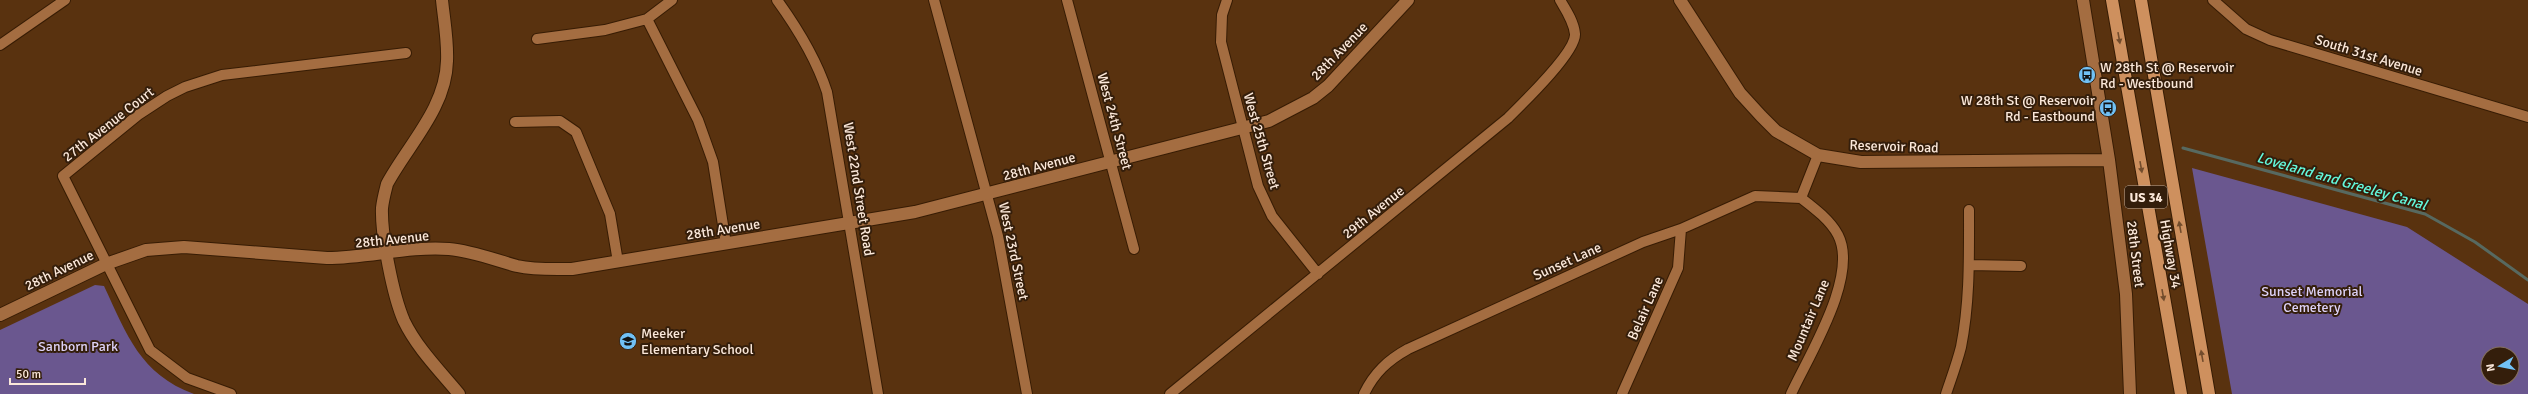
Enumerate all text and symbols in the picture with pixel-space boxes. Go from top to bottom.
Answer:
street label: 28th Avenue [1307,19,1371,84]
street label: South 31st Avenue [2313,31,2425,80]
one-way arrow [2116,32,2122,45]
place label: W 28th St @ Reservoir Rd - Westbound [2100,59,2235,92]
bus stop icon: W 28th St @ Reservoir Rd - Westbound [2077,65,2097,85]
street label: West 24th Street [1093,71,1136,172]
street label: 27th Avenue Court [59,83,157,165]
street label: West 25th Street [1240,91,1283,191]
place label: W 28th St @ Reservoir Rd - Eastbound [1961,92,2096,125]
bus stop icon: W 28th St @ Reservoir Rd - Eastbound [2098,98,2118,118]
street label: West 22nd Street Road [840,121,877,257]
street label: Reservoir Road [1849,136,1939,157]
water label: Loveland and Greeley Canal [2255,148,2431,214]
street label: 28th Avenue [1001,149,1077,184]
one-way arrow [2138,161,2144,173]
street label: 29th Avenue [1339,182,1408,242]
road number: US 34 [2125,186,2167,208]
street label: West 23rd Street [995,201,1032,302]
street label: 28th Avenue [685,215,761,244]
street label: Highway 34 [2156,218,2185,290]
street label: 28th Street [2123,220,2148,289]
one-way arrow [2177,221,2183,234]
street label: 28th Avenue [354,227,430,252]
street label: Sunset Lane [1530,239,1604,284]
street label: 28th Avenue [22,246,96,294]
street label: Belair Lane [1624,274,1667,343]
street label: Mountair Lane [1784,277,1833,363]
park label: Sunset Memorial Cemetery [2261,283,2363,316]
one-way arrow [2160,289,2166,301]
place label: Meeker Elementary School [641,325,754,358]
school or university icon: Meeker Elementary School [618,331,638,351]
park label: Sanborn Park [38,338,118,355]
north arrow [2480,346,2520,386]
one-way arrow [2199,349,2205,362]
scale bar [10,360,85,386]
text: N [2484,363,2498,373]
text: 50 m [16,367,41,382]

